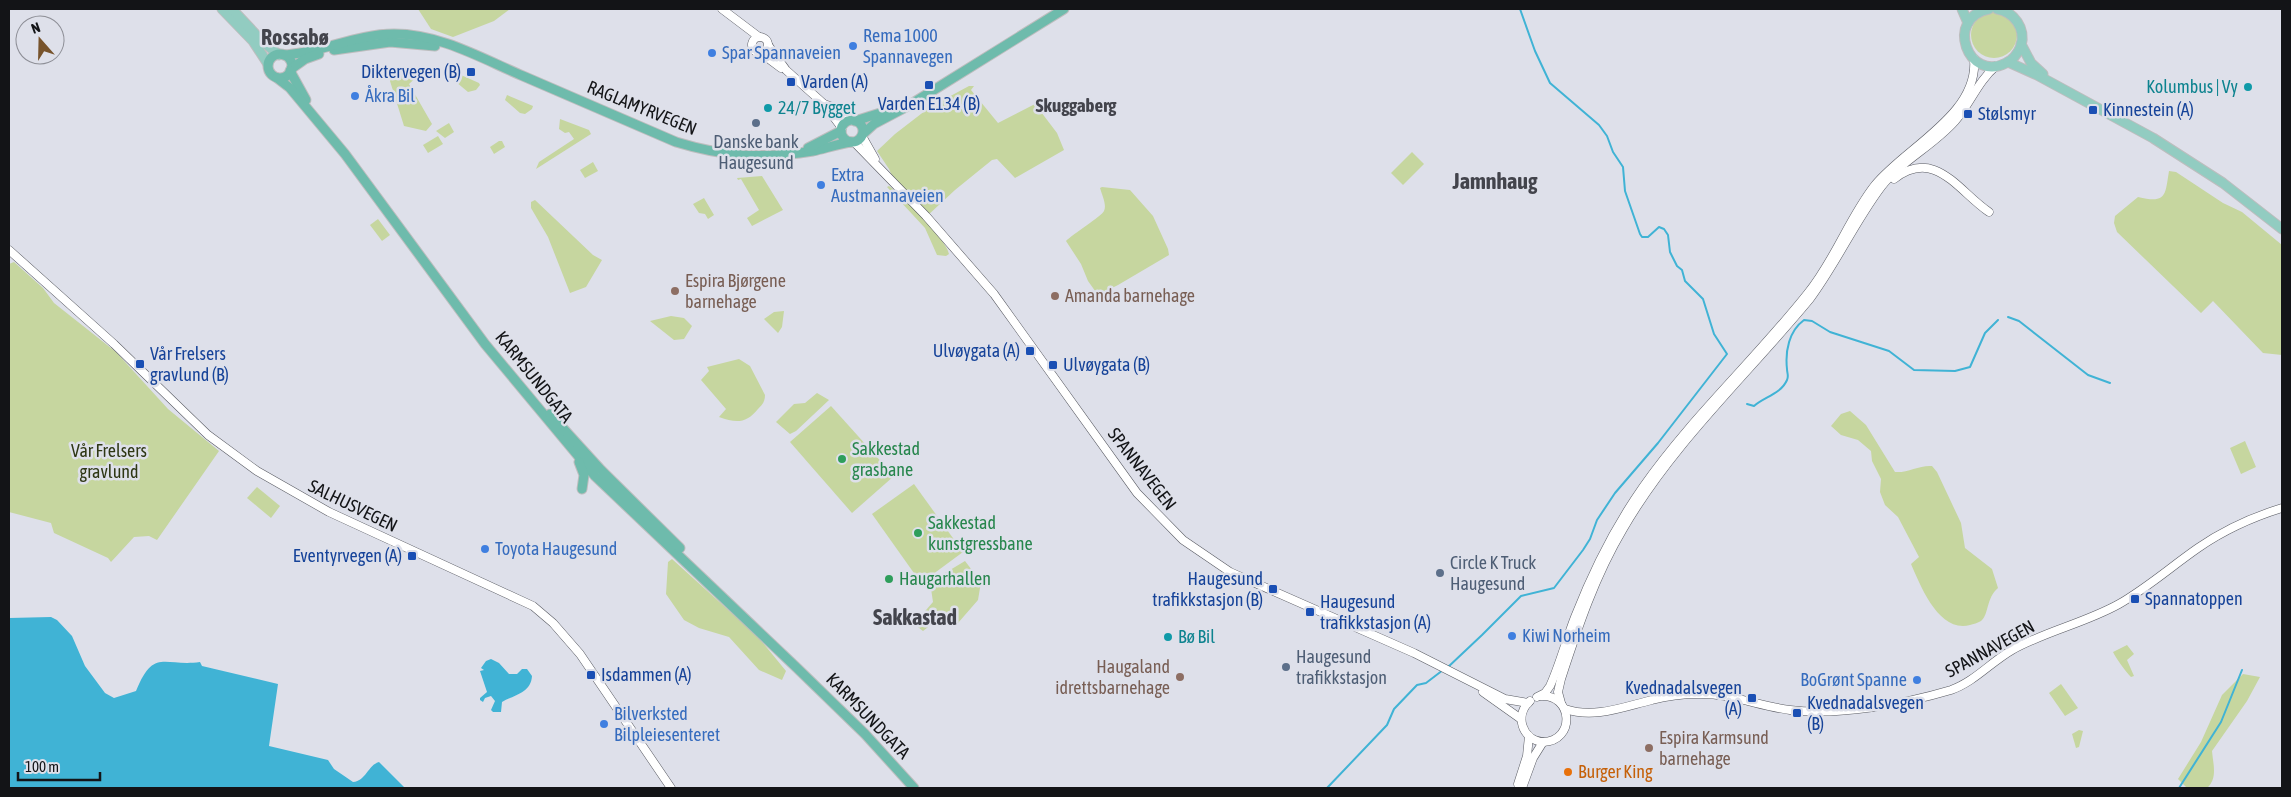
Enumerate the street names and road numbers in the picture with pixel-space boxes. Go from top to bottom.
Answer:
street label: RAGLAMYRVEGEN [584,76,700,139]
street label: KARMSUNDGATA [491,327,578,427]
street label: SPANNAVEGEN [1104,423,1181,514]
street label: SALHUSVEGEN [305,475,401,536]
street label: SPANNAVEGEN [1942,616,2038,682]
street label: KARMSUNDGATA [822,668,915,763]

